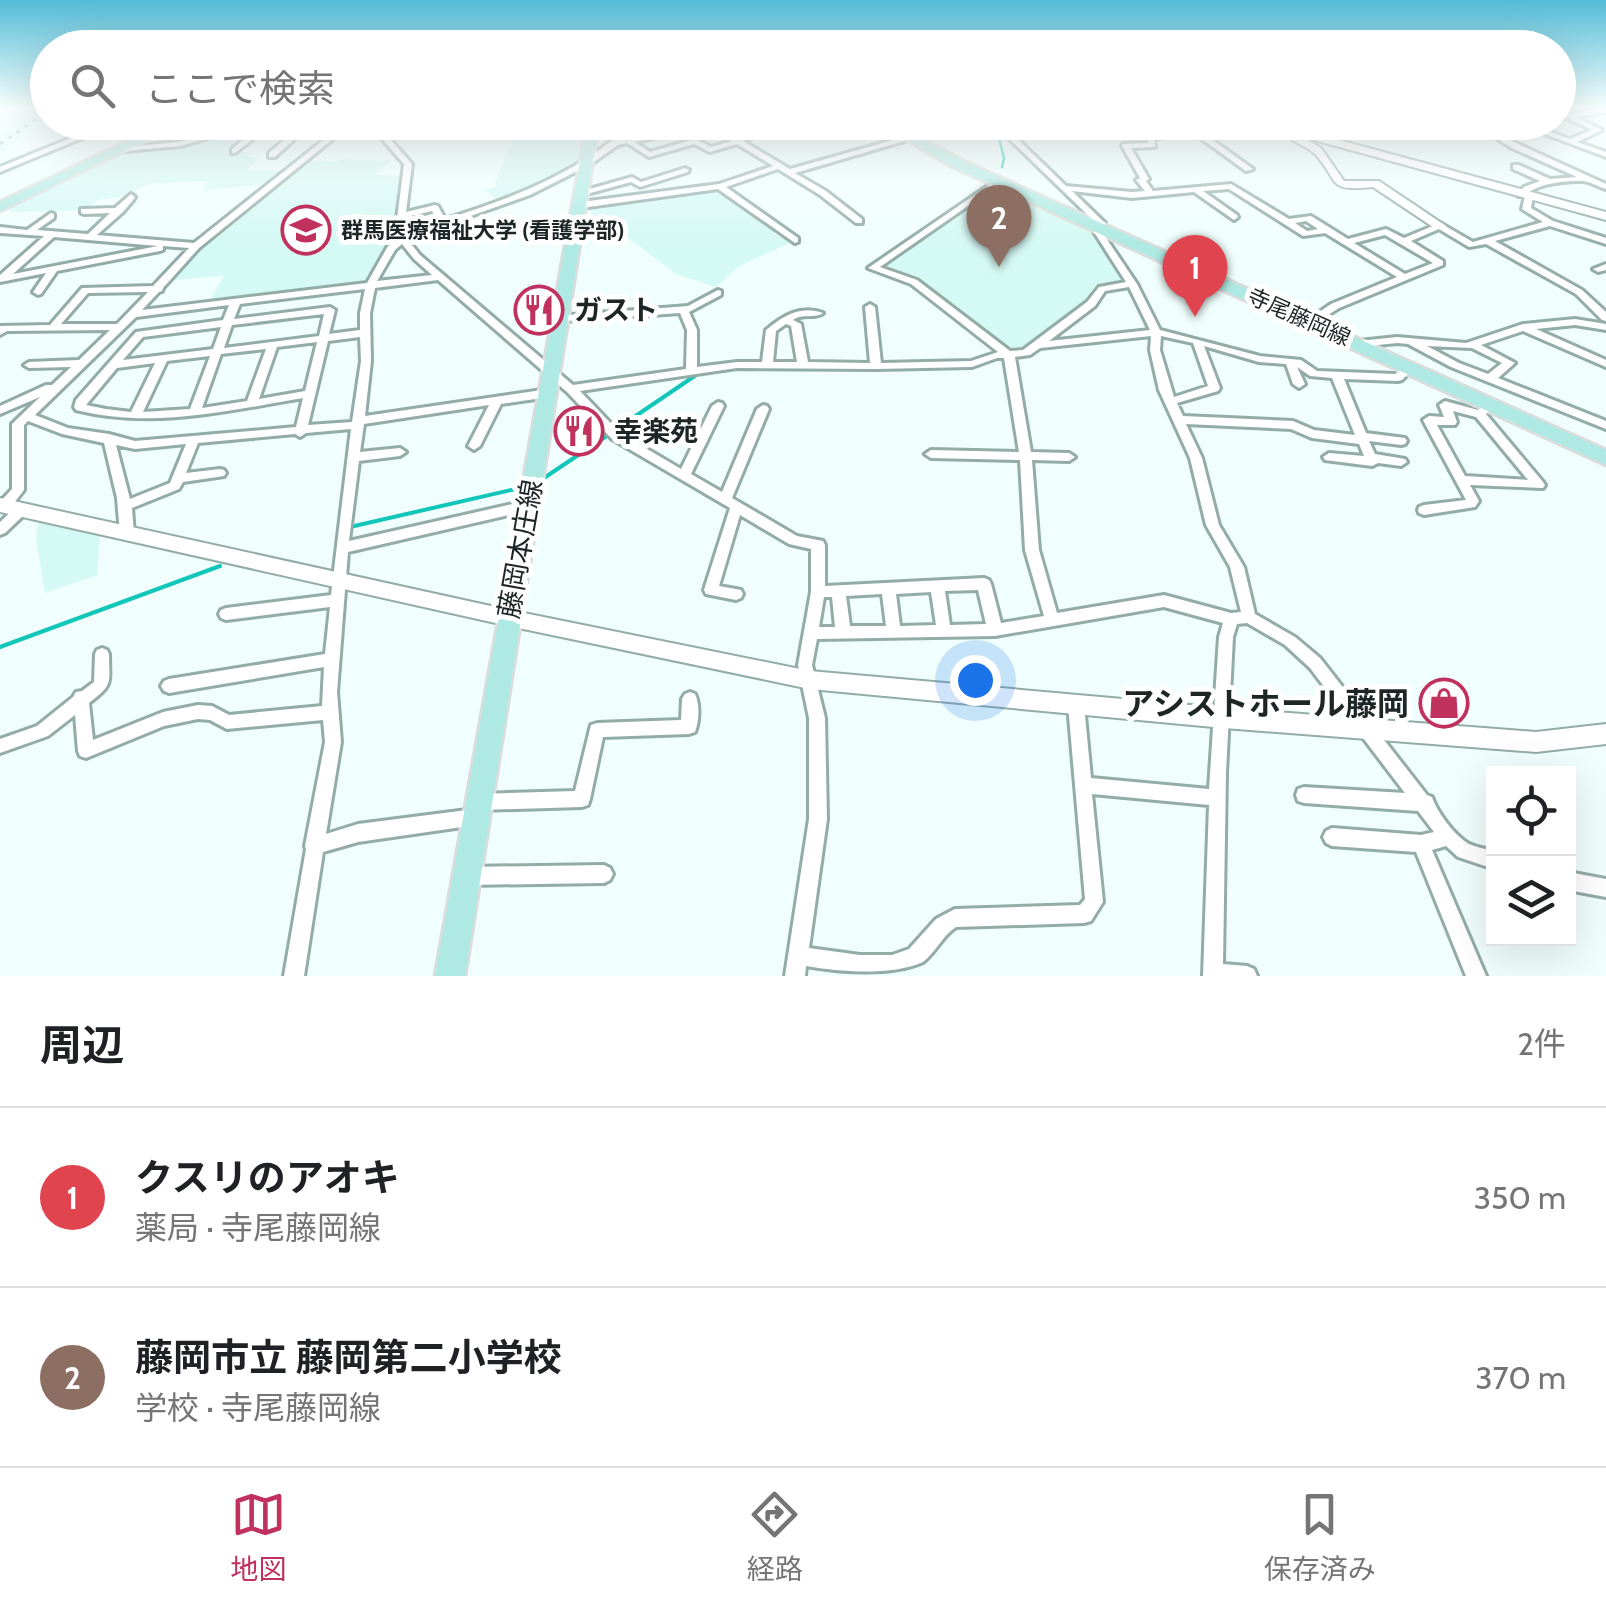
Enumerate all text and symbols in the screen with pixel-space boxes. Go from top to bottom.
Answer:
search box [30,30,1576,140]
icon: search [65,58,120,113]
text: ここで検索 [145,65,335,112]
pin: 2 [966,184,1032,267]
school or university icon: 群馬医療福祉大学 (看護学部) [280,204,332,256]
place label: 群馬医療福祉大学 (看護学部) [341,217,624,244]
pin: 1 [1162,234,1228,317]
street label: 寺尾藤岡線 [1243,282,1355,352]
restaurant icon: ガスト [513,284,565,336]
place label: ガスト [574,293,658,327]
restaurant icon: 幸楽苑 [553,405,605,457]
place label: 幸楽苑 [614,414,698,448]
street label: 藤岡本庄線 [491,477,549,621]
your location [950,655,1001,706]
shop icon: アシストホール藤岡 [1418,677,1470,729]
place label: アシストホール藤岡 [1122,684,1409,723]
map controls [1486,766,1576,946]
button: locate [1486,766,1576,856]
button: layers [1486,856,1576,946]
text: 周辺 [40,1019,124,1071]
text: 2件 [1517,1024,1566,1063]
text: クスリのアオキ [135,1154,400,1201]
text: 1 [67,1178,78,1217]
text: 350 m [1474,1178,1566,1217]
text: 薬局 · 寺尾藤岡線 [135,1208,381,1247]
text: 藤岡市立 藤岡第二小学校 [135,1334,562,1381]
text: 2 [64,1358,81,1397]
text: 370 m [1475,1358,1566,1397]
text: 学校 · 寺尾藤岡線 [135,1388,381,1427]
tab: 地図 [230,1487,286,1587]
tab: 経路 [747,1487,803,1587]
tab: 保存済み [1264,1487,1376,1587]

